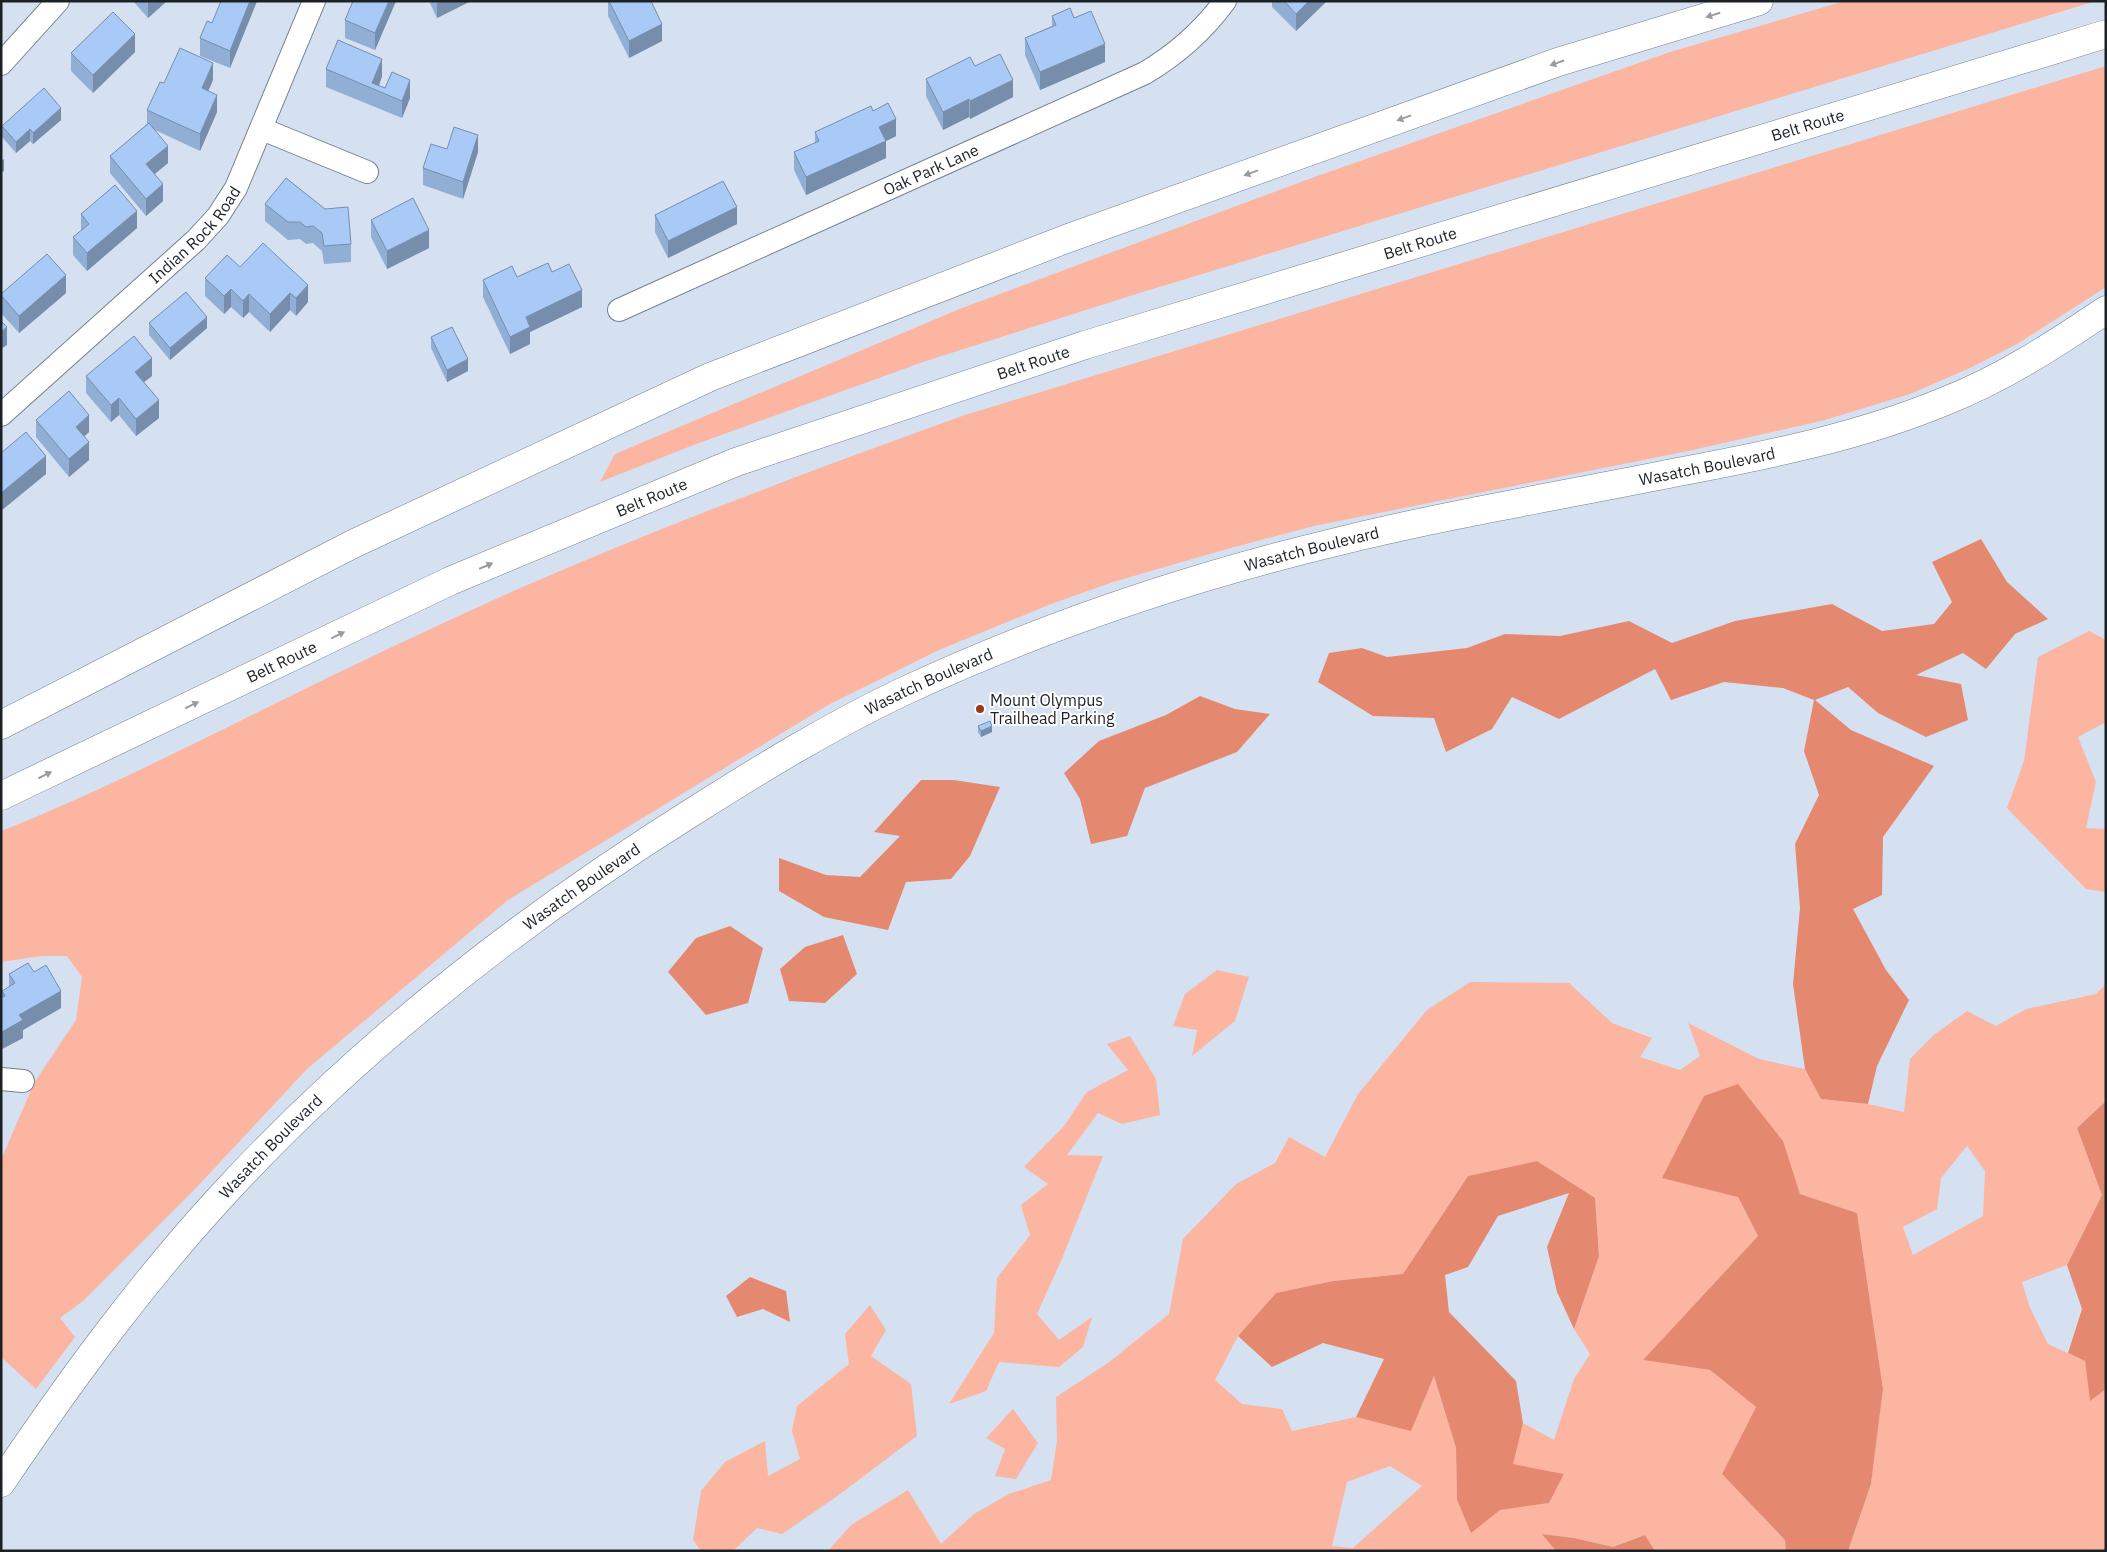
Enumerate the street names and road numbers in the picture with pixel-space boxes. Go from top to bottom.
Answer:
street label: Belt Route [1769,104,1847,145]
street label: Oak Park Lane [880,139,982,200]
street label: Indian Rock Road [145,182,245,288]
street label: Belt Route [1381,222,1459,263]
street label: Belt Route [994,341,1072,384]
street label: Wasatch Boulevard [1637,443,1777,489]
street label: Belt Route [613,473,690,521]
street label: Wasatch Boulevard [1242,522,1381,575]
street label: Belt Route [243,636,320,687]
street label: Wasatch Boulevard [861,644,995,719]
street label: Wasatch Boulevard [519,839,644,934]
street label: Wasatch Boulevard [215,1090,326,1202]

